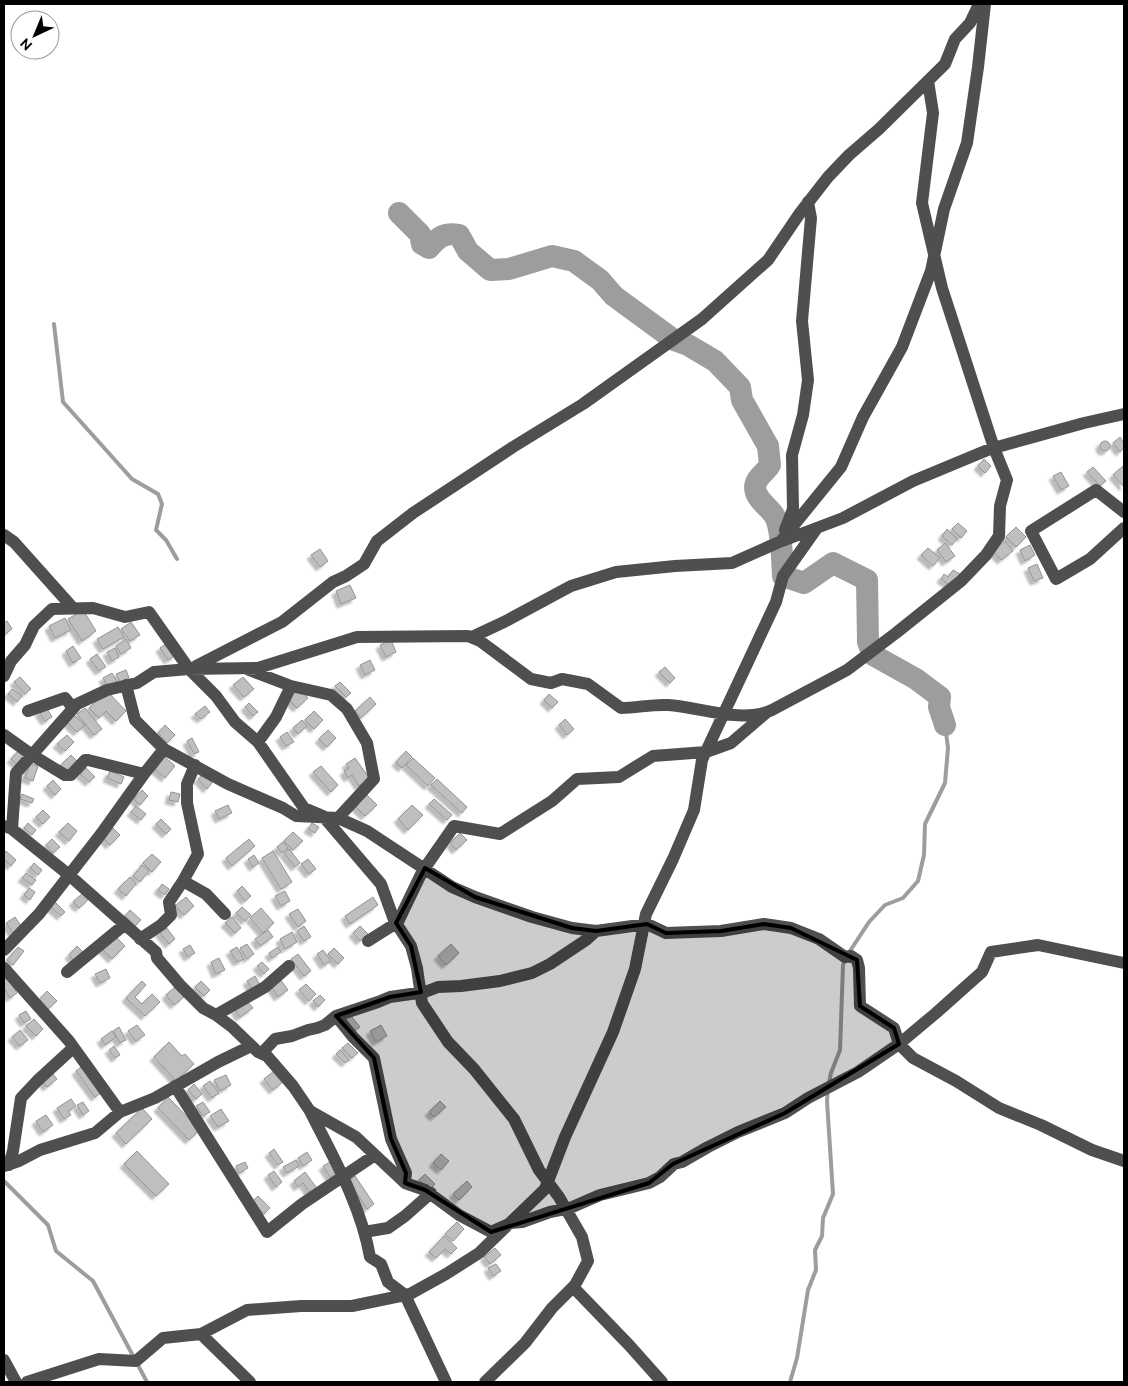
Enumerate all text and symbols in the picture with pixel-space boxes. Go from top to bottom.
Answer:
north arrow [10,10,60,60]
text: N [17,35,35,54]

